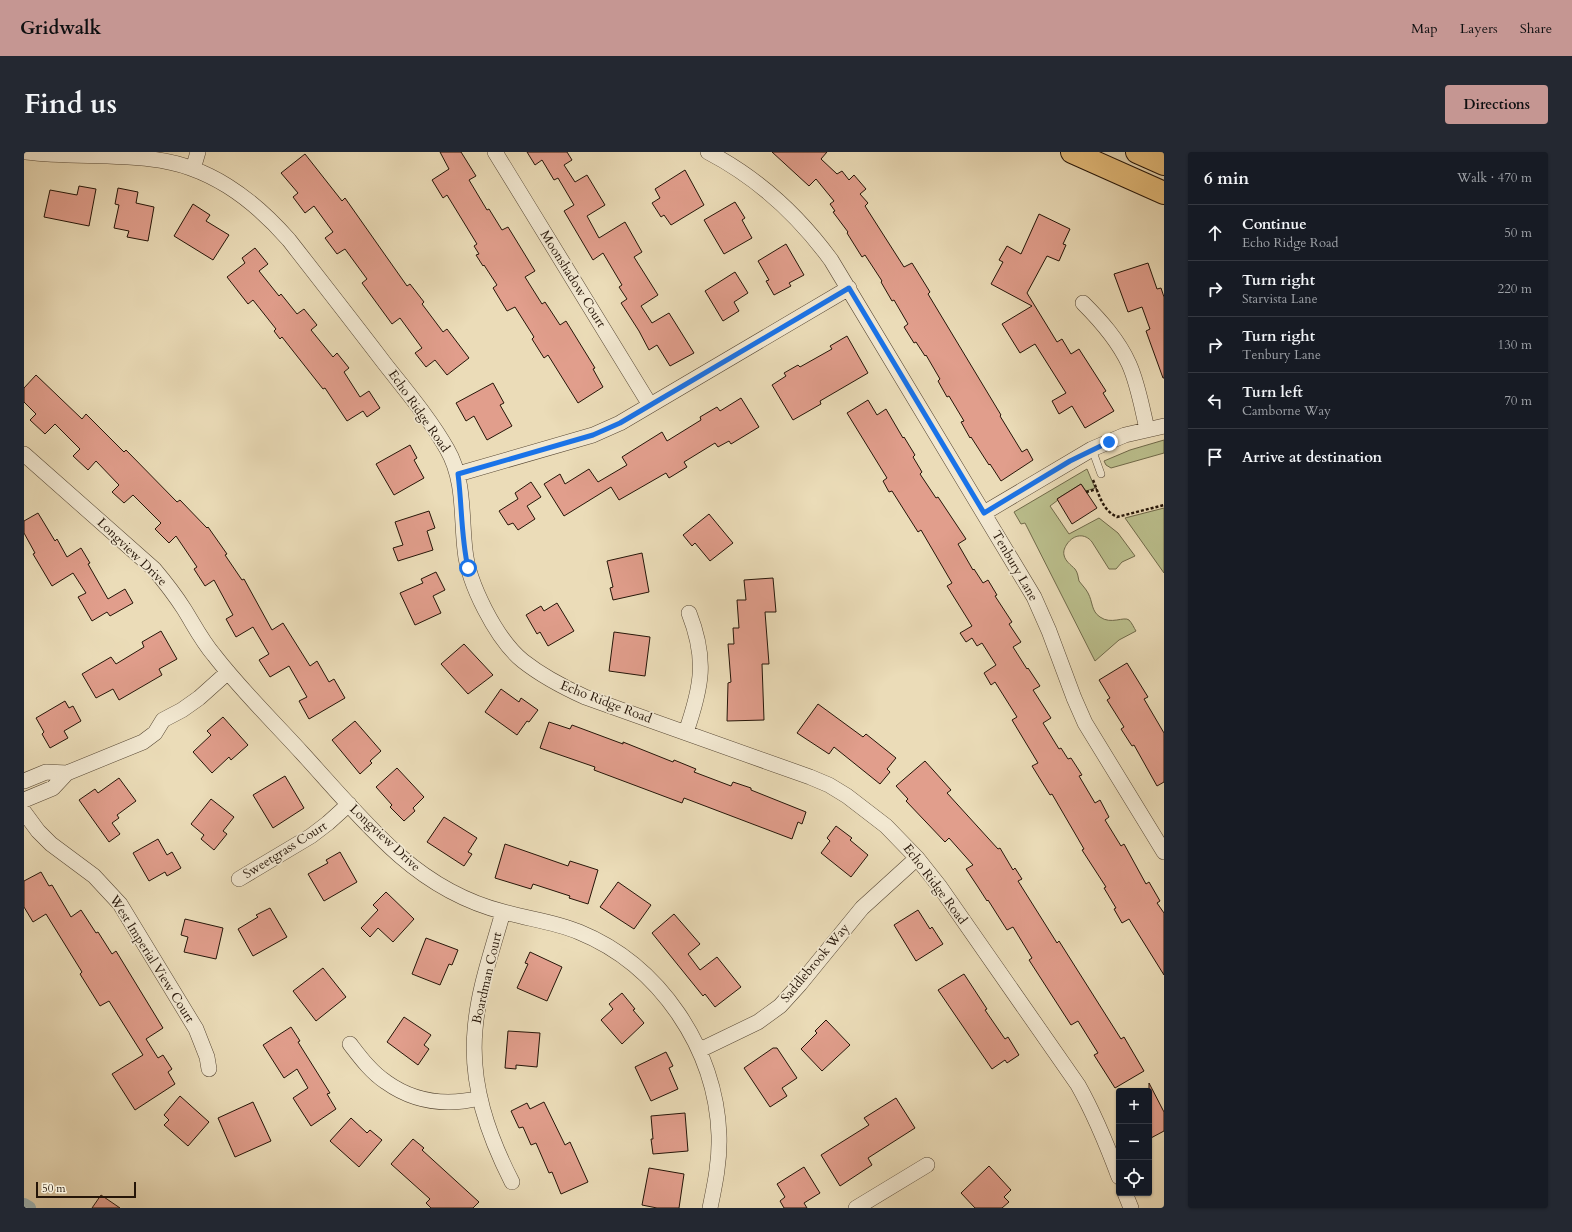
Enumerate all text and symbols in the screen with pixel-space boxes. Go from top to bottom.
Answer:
text: Gridwalk [20,15,101,41]
text: Map [1411,19,1438,38]
text: Layers [1460,19,1498,38]
text: Share [1520,19,1552,38]
text: Find us [24,85,117,123]
button: Directions [1445,85,1548,124]
text: 6 min [1204,167,1249,190]
text: Walk · 470 m [1457,169,1532,187]
text: Continue [1242,214,1307,234]
icon: ahead [1204,222,1226,244]
text: 50 m [1504,224,1532,242]
street label: Moonshadow Court [536,227,610,331]
text: Echo Ridge Road [1242,234,1338,252]
text: Turn right [1242,270,1315,290]
icon: right [1204,278,1226,300]
text: 220 m [1498,280,1532,298]
text: Starvista Lane [1242,290,1318,308]
text: Turn right [1242,326,1315,346]
icon: right [1204,334,1226,356]
text: 130 m [1498,336,1532,354]
text: Tenbury Lane [1242,346,1321,364]
street label: Echo Ridge Road [384,366,454,456]
text: Turn left [1242,382,1303,402]
icon: left [1204,390,1226,412]
text: 70 m [1504,392,1532,410]
text: Camborne Way [1242,402,1331,420]
route end [1100,433,1118,451]
icon: arrive [1204,446,1226,468]
text: Arrive at destination [1242,447,1382,467]
street label: Longview Drive [93,514,171,590]
street label: Tenbury Lane [988,527,1043,605]
route start [459,559,477,577]
street label: Echo Ridge Road [558,676,654,728]
street label: Longview Drive [346,800,425,876]
street label: Sweetgrass Court [240,817,330,883]
street label: Echo Ridge Road [899,840,971,928]
street label: West Imperial View Court [105,891,199,1026]
street label: Saddlebrook Way [777,919,854,1006]
street label: Boardman Court [468,930,506,1026]
map controls [1116,1088,1152,1196]
button: + [1116,1088,1152,1124]
button: − [1116,1124,1152,1160]
button: locate [1116,1160,1152,1196]
scale bar [36,1180,136,1199]
text: 50 m [42,1181,66,1196]

